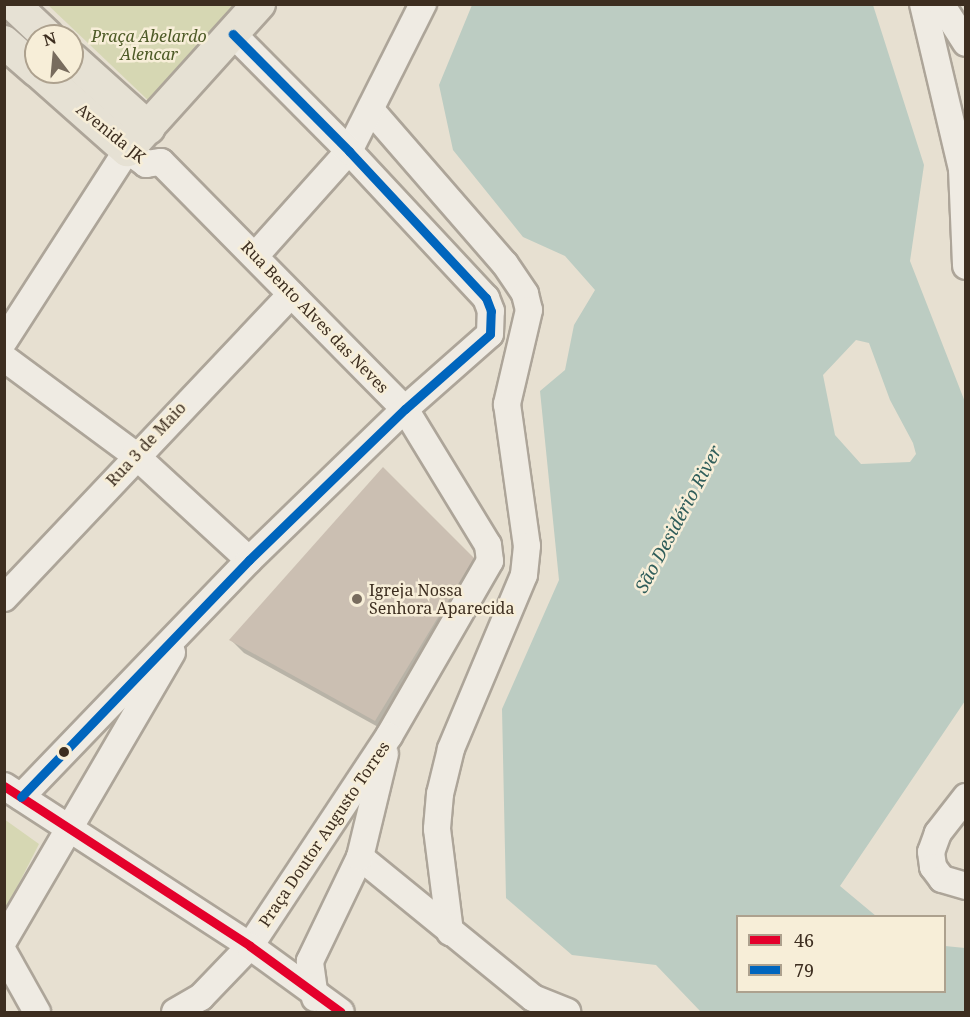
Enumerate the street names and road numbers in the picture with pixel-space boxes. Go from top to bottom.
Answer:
street label: Avenida JK [73,99,149,167]
street label: Rua Bento Alves das Neves [237,237,393,397]
street label: Rua 3 de Maio [102,398,190,490]
street label: Praça Doutor Augusto Torres [255,738,393,930]

